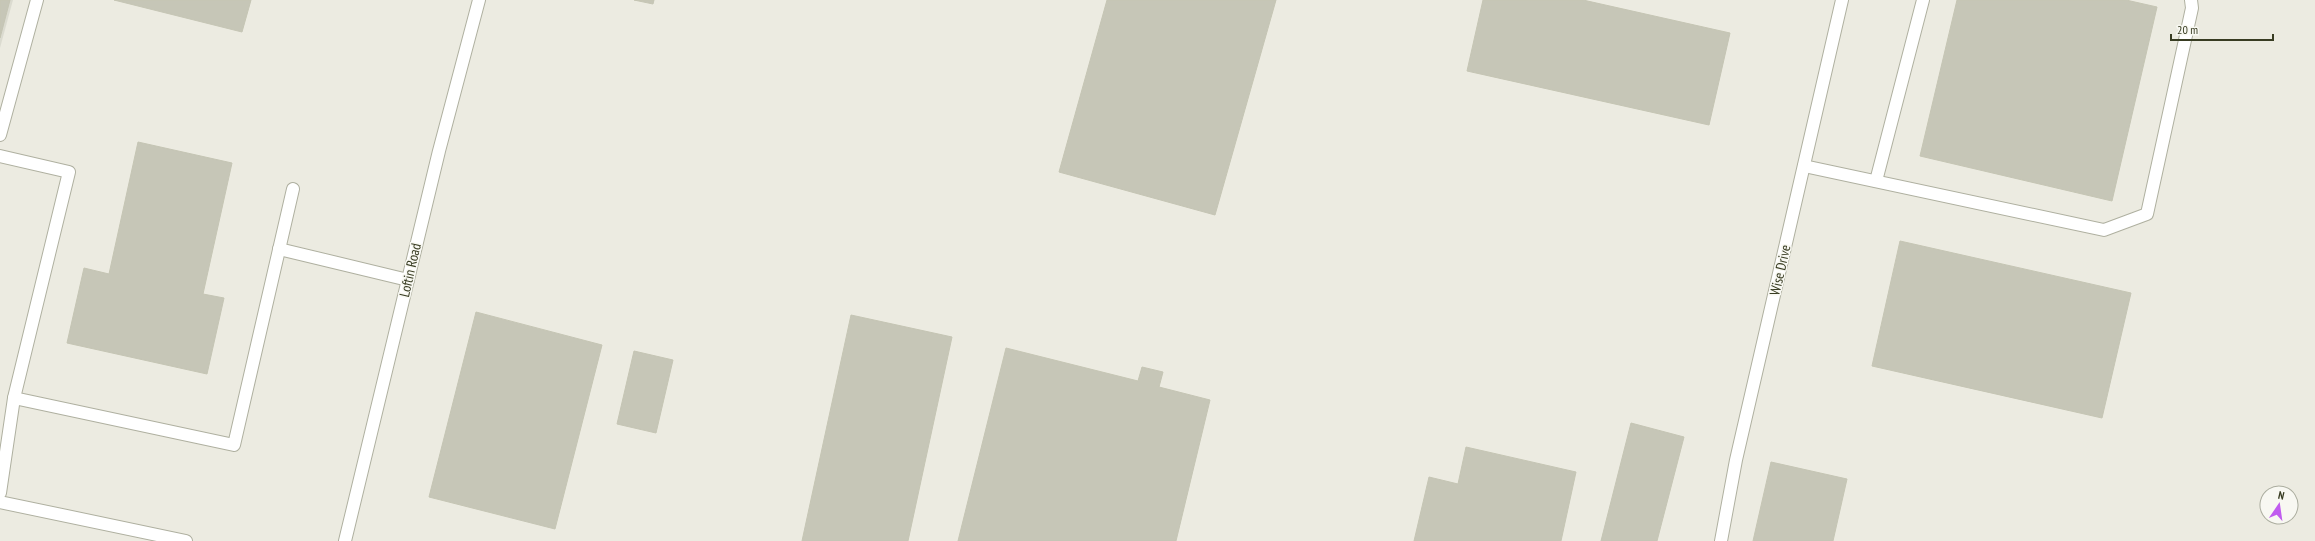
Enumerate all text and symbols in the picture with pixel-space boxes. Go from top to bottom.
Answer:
scale bar [2171,16,2273,42]
text: 20 m [2177,22,2198,37]
street label: Loftin Road [395,241,425,299]
street label: Wise Drive [1765,243,1795,297]
north arrow [2259,485,2299,525]
text: N [2277,488,2286,503]

